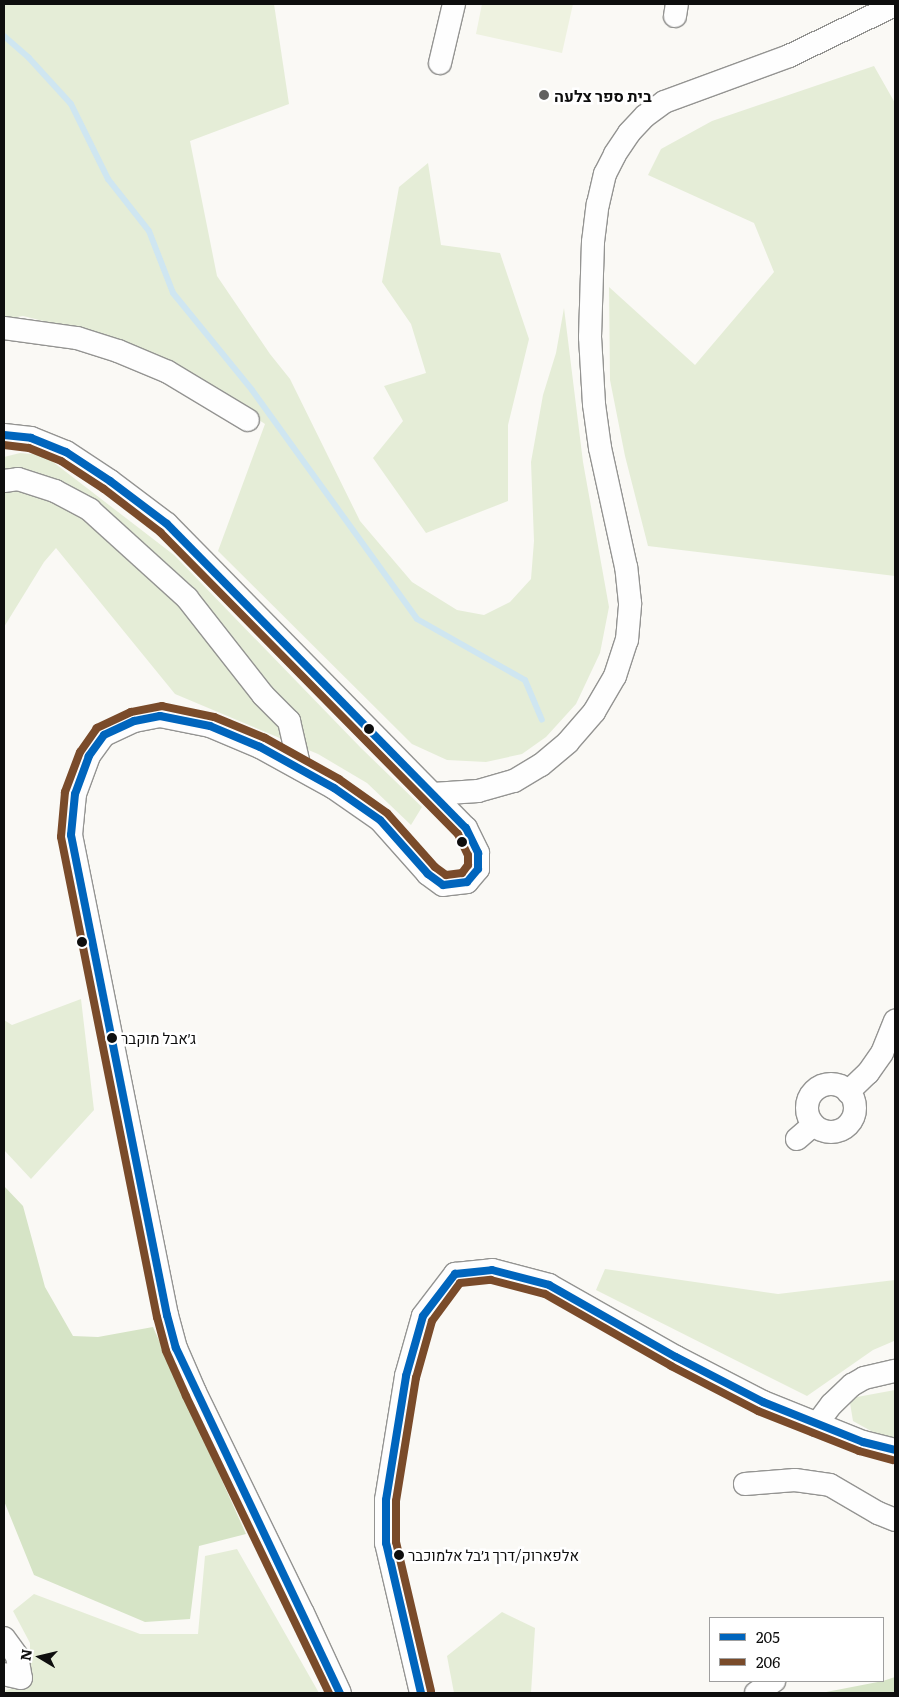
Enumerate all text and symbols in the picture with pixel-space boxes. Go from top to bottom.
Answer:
place label: בית ספר צלעה [554,85,652,105]
marker: בית ספר צלעה [538,89,550,101]
unlabelled marker [364,724,374,734]
unlabelled marker [457,837,467,847]
unlabelled marker [77,937,87,947]
place label: ג׳אבל מוקבר [121,1029,196,1047]
marker: ג׳אבל מוקבר [107,1033,117,1043]
place label: אלפארוק/דרך ג׳בל אלמוכבר [408,1546,579,1564]
marker: אלפארוק/דרך ג׳בל אלמוכבר [394,1550,404,1560]
legend [709,1617,884,1682]
text: 205 [756,1625,780,1648]
north arrow [15,1632,65,1682]
text: N [14,1647,36,1662]
text: 206 [756,1650,780,1673]

